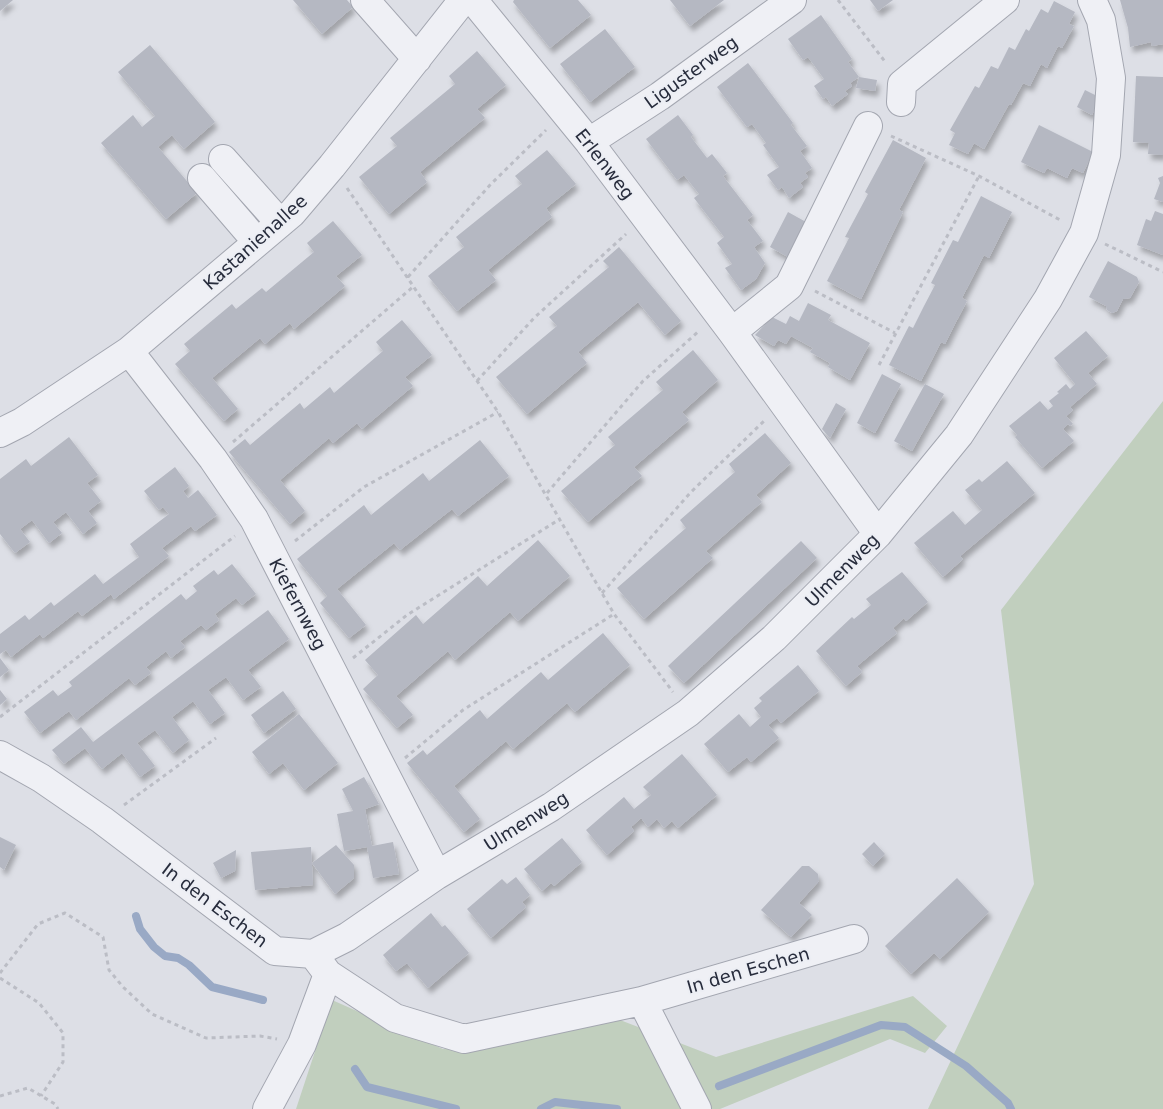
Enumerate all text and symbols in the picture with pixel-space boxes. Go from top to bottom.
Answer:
street label: Ligusterweg [640,31,742,113]
street label: Erlenweg [571,125,639,203]
street label: Kastanienallee [199,190,311,294]
street label: Ulmenweg [801,529,883,611]
street label: Kiefernweg [265,554,331,654]
street label: Ulmenweg [480,787,572,855]
street label: In den Eschen [158,859,272,951]
street label: In den Eschen [684,942,812,998]

